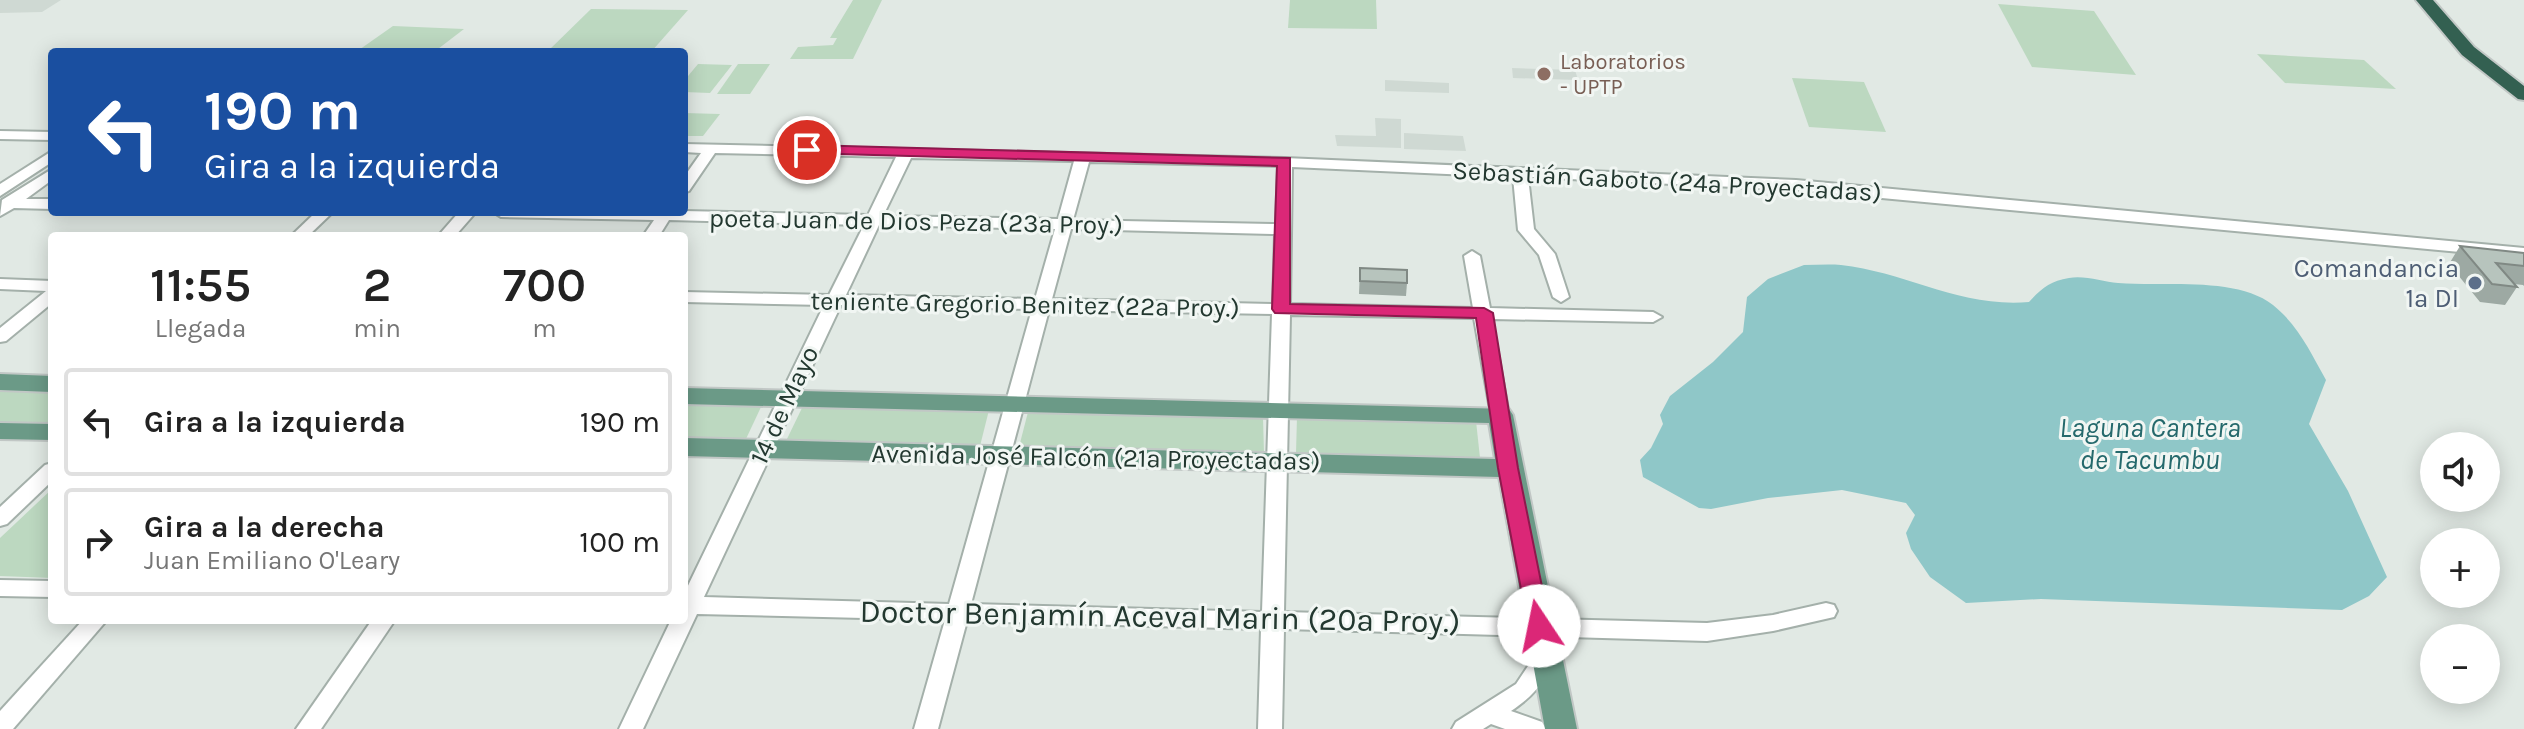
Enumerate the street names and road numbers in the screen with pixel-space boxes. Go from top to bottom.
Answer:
street label: Sebastián Gaboto (24ª Proyectadas) [1452,155,1882,208]
street label: poeta Juan de Dios Peza (23ª Proy.) [709,202,1123,241]
street label: teniente Gregorio Benitez (22ª Proy.) [810,285,1240,324]
street label: 14 de Mayo [744,341,825,469]
street label: Avenida José Falcón (21ª Proyectadas) [871,438,1321,477]
street label: Doctor Benjamín Aceval Marin (20ª Proy.) [859,593,1461,640]

